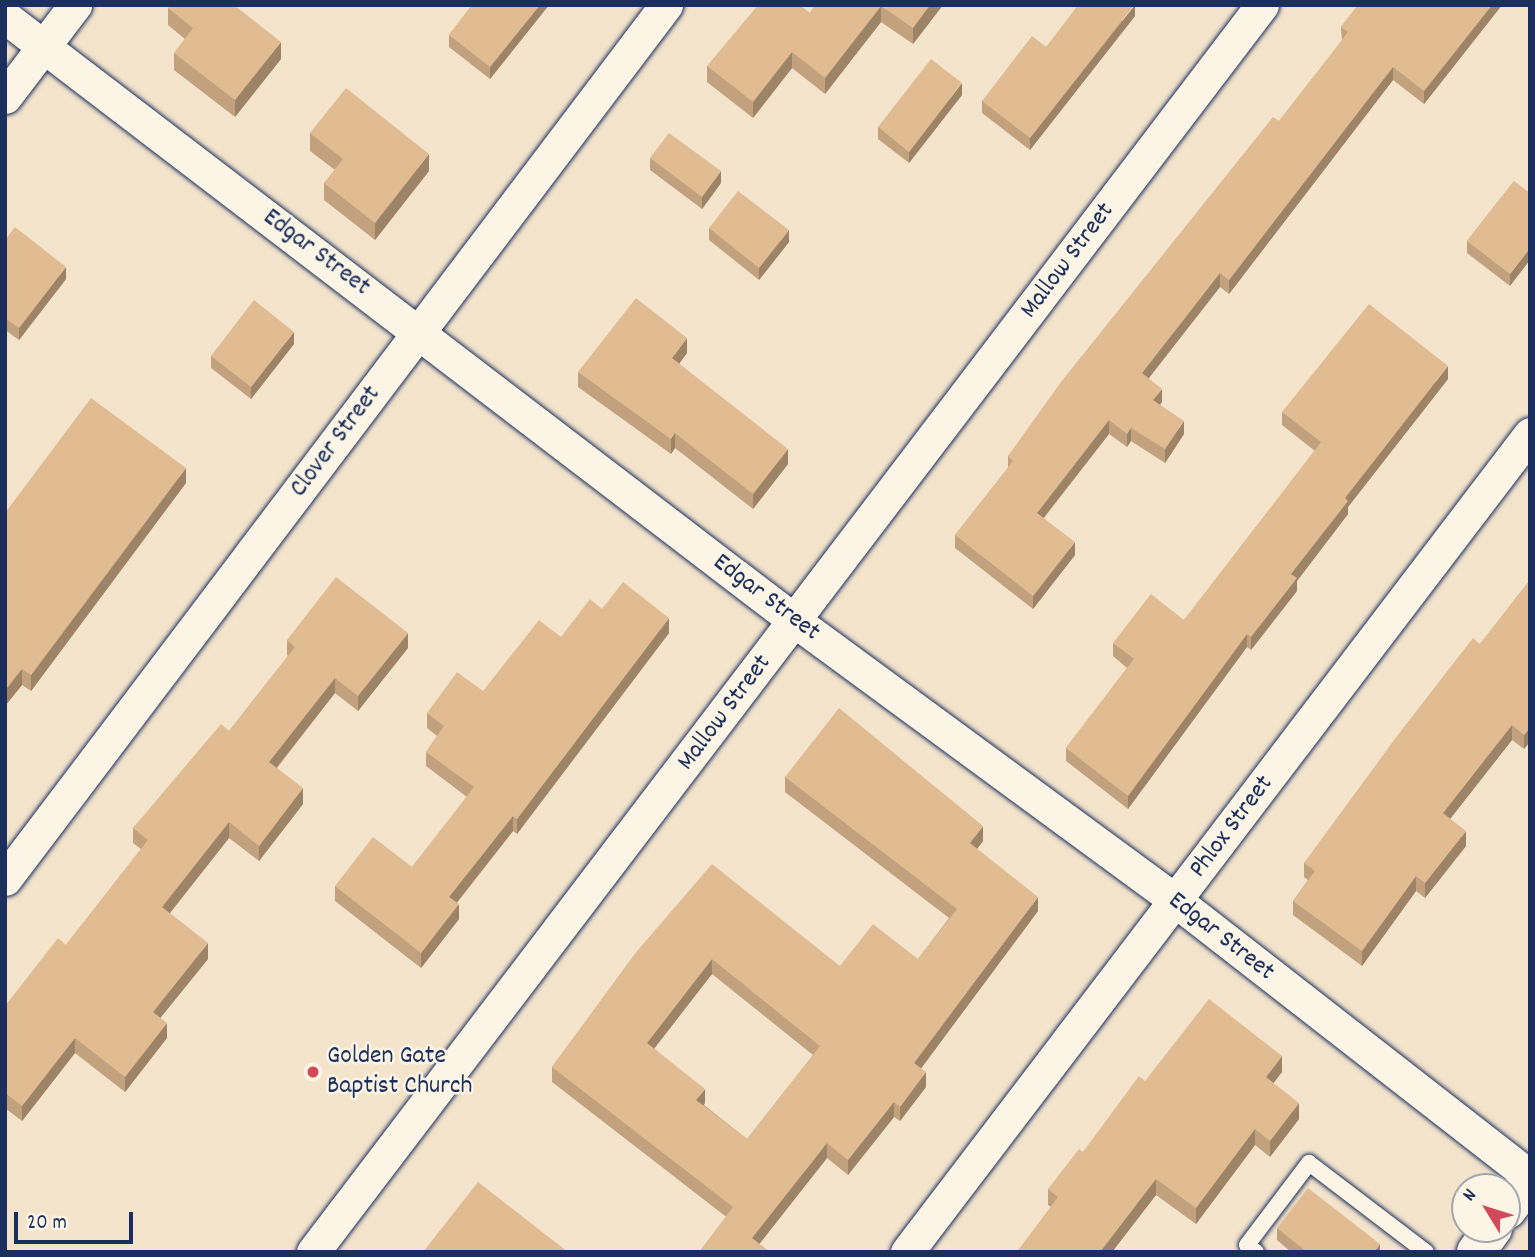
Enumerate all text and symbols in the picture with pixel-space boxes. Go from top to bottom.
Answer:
street label: Mallow Street [1014,197,1122,325]
street label: Edgar Street [256,203,376,303]
street label: Clover Street [284,380,388,504]
street label: Edgar Street [706,548,826,648]
street label: Mallow Street [671,649,779,777]
street label: Phlox Street [1183,770,1281,884]
street label: Edgar Street [1162,886,1280,988]
place label: Golden Gate Baptist Church [327,1041,472,1102]
marker: Golden Gate Baptist Church [305,1064,321,1080]
north arrow [1451,1173,1521,1243]
text: N [1457,1184,1484,1208]
scale bar [18,1198,136,1242]
text: 20 m [27,1209,67,1239]

